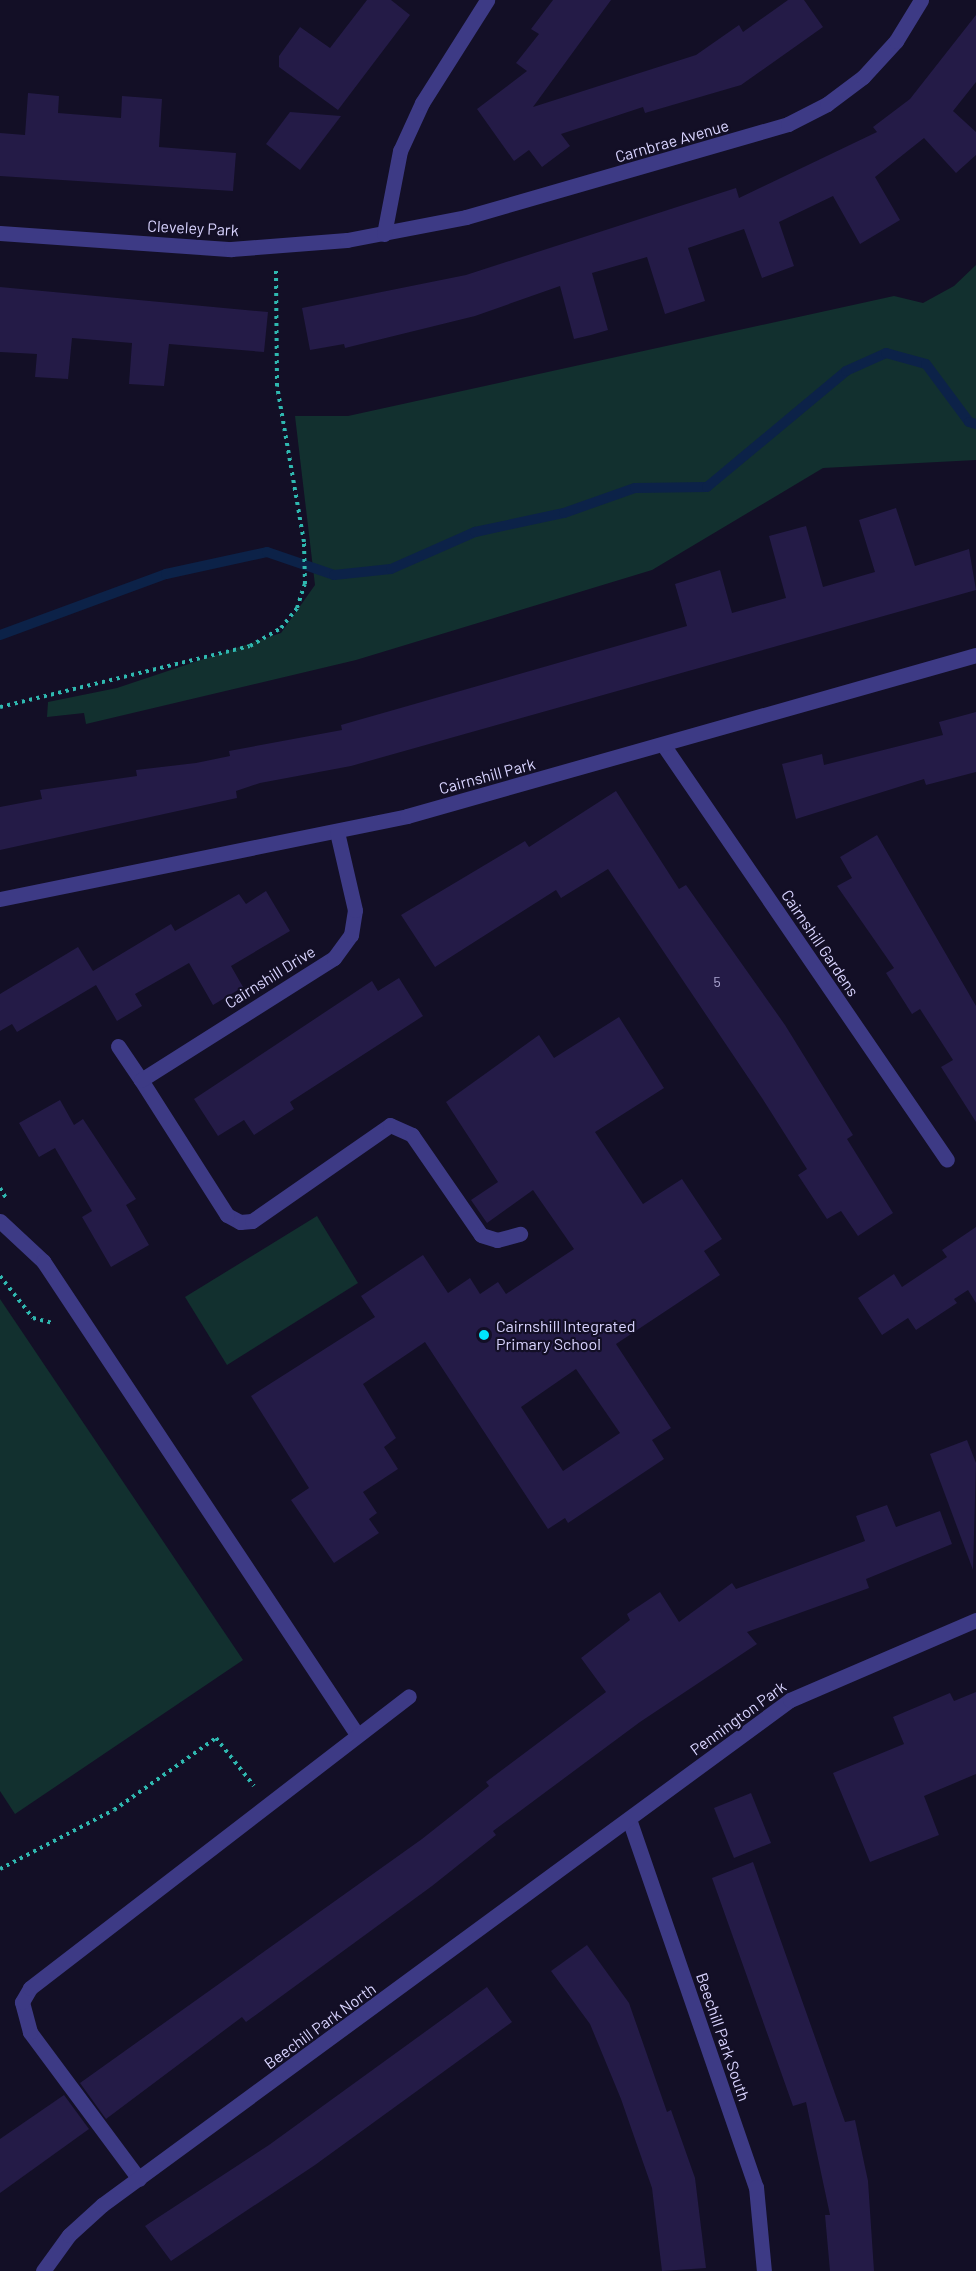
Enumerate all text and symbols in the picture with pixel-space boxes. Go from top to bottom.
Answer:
street label: Carnbrae Avenue [613,116,731,166]
street label: Cleveley Park [147,216,239,240]
street label: Cairnshill Park [437,754,537,798]
street label: Cairnshill Gardens [777,886,863,1000]
street label: Cairnshill Drive [221,942,319,1012]
house number: 5 [713,974,721,990]
place label: Cairnshill Integrated Primary School [496,1316,635,1354]
marker: Cairnshill Integrated Primary School [477,1328,491,1342]
street label: Pennington Park [686,1677,790,1759]
street label: Beechill Park South [692,1970,754,2104]
street label: Beechill Park North [260,1979,380,2073]

